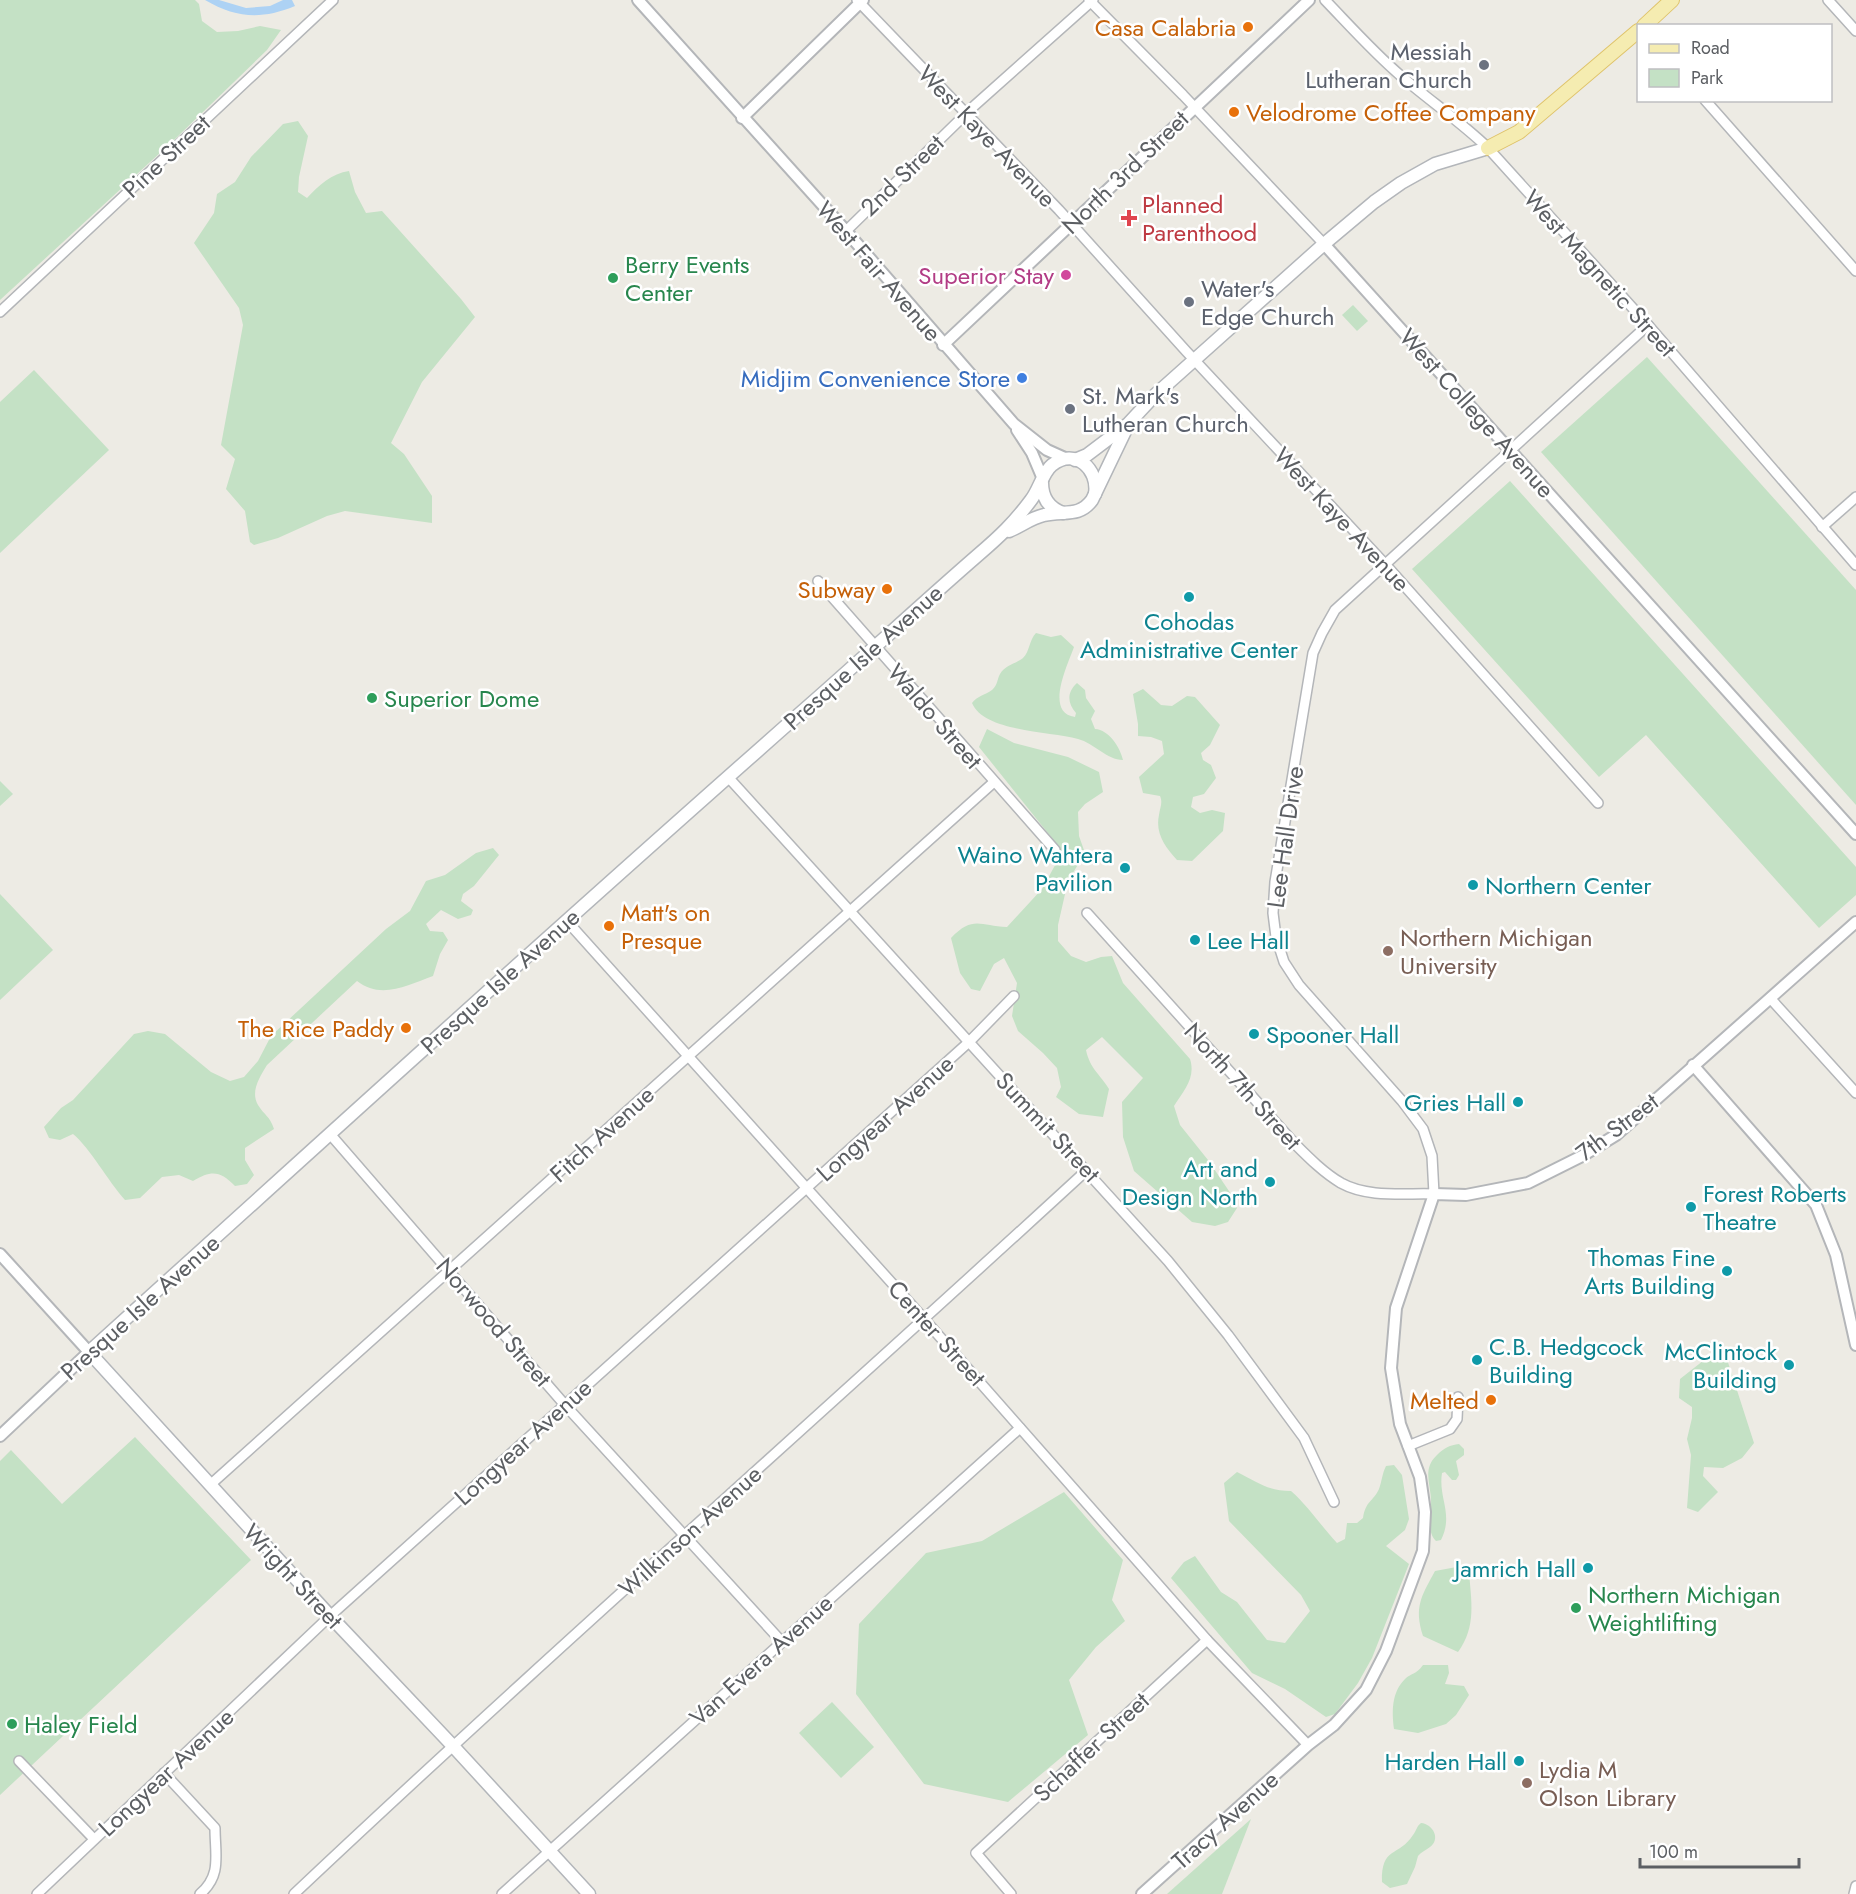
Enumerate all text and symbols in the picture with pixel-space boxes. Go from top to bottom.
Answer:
place label: Casa Calabria [1095,10,1236,45]
marker: Casa Calabria [1241,20,1255,34]
legend [1637,24,1832,102]
place label: Messiah Lutheran Church [1305,34,1472,97]
text: Road [1691,35,1730,61]
street label: West Kaye Avenue [910,57,1064,215]
marker: Messiah Lutheran Church [1477,58,1491,72]
text: Park [1691,65,1723,91]
place label: Velodrome Coffee Company [1246,95,1536,130]
street label: North 3rd Street [1054,102,1197,242]
marker: Velodrome Coffee Company [1227,105,1241,119]
street label: Pine Street [114,106,218,206]
street label: 2nd Street [852,126,952,224]
street label: West Magnetic Street [1515,182,1685,365]
place label: Planned Parenthood [1142,187,1257,250]
street label: West Fair Avenue [808,193,950,349]
marker: Planned Parenthood [1120,209,1138,227]
place label: Berry Events Center [625,247,750,310]
place label: Superior Stay [918,258,1054,293]
marker: Superior Stay [1059,268,1073,282]
marker: Berry Events Center [606,271,620,285]
place label: Water's Edge Church [1201,271,1335,334]
marker: Water's Edge Church [1182,295,1196,309]
street label: West College Avenue [1391,320,1563,506]
place label: Midjim Convenience Store [741,361,1010,396]
marker: Midjim Convenience Store [1015,371,1029,385]
place label: St. Mark's Lutheran Church [1082,378,1249,441]
marker: St. Mark's Lutheran Church [1063,402,1077,416]
street label: West Kaye Avenue [1266,439,1418,599]
place label: Subway [798,572,875,607]
street label: Presque Isle Avenue [776,576,950,738]
marker: Subway [880,582,894,596]
marker: Cohodas Administrative Center [1182,590,1196,604]
place label: Cohodas Administrative Center [1080,604,1299,667]
street label: Waldo Street [879,656,991,777]
place label: Superior Dome [384,681,539,716]
marker: Superior Dome [365,691,379,705]
street label: Lee Hall Drive [1258,764,1312,910]
place label: Waino Wahtera Pavilion [958,837,1113,900]
marker: Waino Wahtera Pavilion [1118,861,1132,875]
place label: Northern Center [1485,868,1652,903]
marker: Northern Center [1466,878,1480,892]
place label: Matt's on Presque [621,895,711,958]
street label: Presque Isle Avenue [413,900,587,1062]
marker: Matt's on Presque [602,919,616,933]
place label: Northern Michigan University [1400,920,1593,983]
place label: Lee Hall [1207,923,1289,958]
marker: Lee Hall [1188,933,1202,947]
marker: Northern Michigan University [1381,944,1395,958]
place label: The Rice Paddy [238,1011,394,1046]
street label: North 7th Street [1176,1014,1310,1158]
place label: Spooner Hall [1266,1017,1399,1052]
marker: The Rice Paddy [399,1021,413,1035]
marker: Spooner Hall [1247,1027,1261,1041]
street label: Longyear Avenue [808,1047,962,1189]
street label: Summit Street [988,1064,1109,1190]
street label: Fitch Avenue [542,1077,662,1191]
street label: 7th Street [1568,1084,1666,1170]
place label: Gries Hall [1404,1085,1506,1120]
marker: Gries Hall [1511,1095,1525,1109]
place label: Art and Design North [1122,1151,1258,1214]
marker: Art and Design North [1263,1175,1277,1189]
place label: Forest Roberts Theatre [1703,1176,1847,1239]
marker: Forest Roberts Theatre [1684,1200,1698,1214]
street label: Presque Isle Avenue [53,1226,227,1388]
place label: Thomas Fine Arts Building [1584,1240,1715,1303]
street label: Norwood Street [428,1250,560,1394]
marker: Thomas Fine Arts Building [1720,1264,1734,1278]
street label: Center Street [880,1272,994,1394]
place label: C.B. Hedgcock Building [1489,1329,1644,1392]
place label: McClintock Building [1664,1334,1777,1397]
marker: C.B. Hedgcock Building [1470,1353,1484,1367]
marker: McClintock Building [1782,1358,1796,1372]
street label: Longyear Avenue [446,1371,600,1513]
place label: Melted [1410,1383,1479,1418]
marker: Melted [1484,1393,1498,1407]
street label: Wilkinson Avenue [611,1457,769,1605]
street label: Wright Street [235,1515,351,1637]
place label: Jamrich Hall [1451,1551,1576,1586]
marker: Jamrich Hall [1581,1561,1595,1575]
place label: Northern Michigan Weightlifting [1588,1577,1781,1640]
street label: Van Evera Avenue [682,1586,840,1734]
marker: Northern Michigan Weightlifting [1569,1601,1583,1615]
street label: Schaffer Street [1025,1684,1157,1810]
street label: Longyear Avenue [90,1700,242,1844]
place label: Haley Field [24,1707,138,1742]
marker: Haley Field [5,1717,19,1731]
place label: Harden Hall [1384,1744,1507,1779]
place label: Lydia M Olson Library [1539,1752,1677,1815]
marker: Harden Hall [1512,1754,1526,1768]
street label: Tracy Avenue [1164,1762,1286,1878]
marker: Lydia M Olson Library [1520,1776,1534,1790]
scale bar [1640,1831,1799,1869]
text: 100 m [1649,1839,1698,1865]

